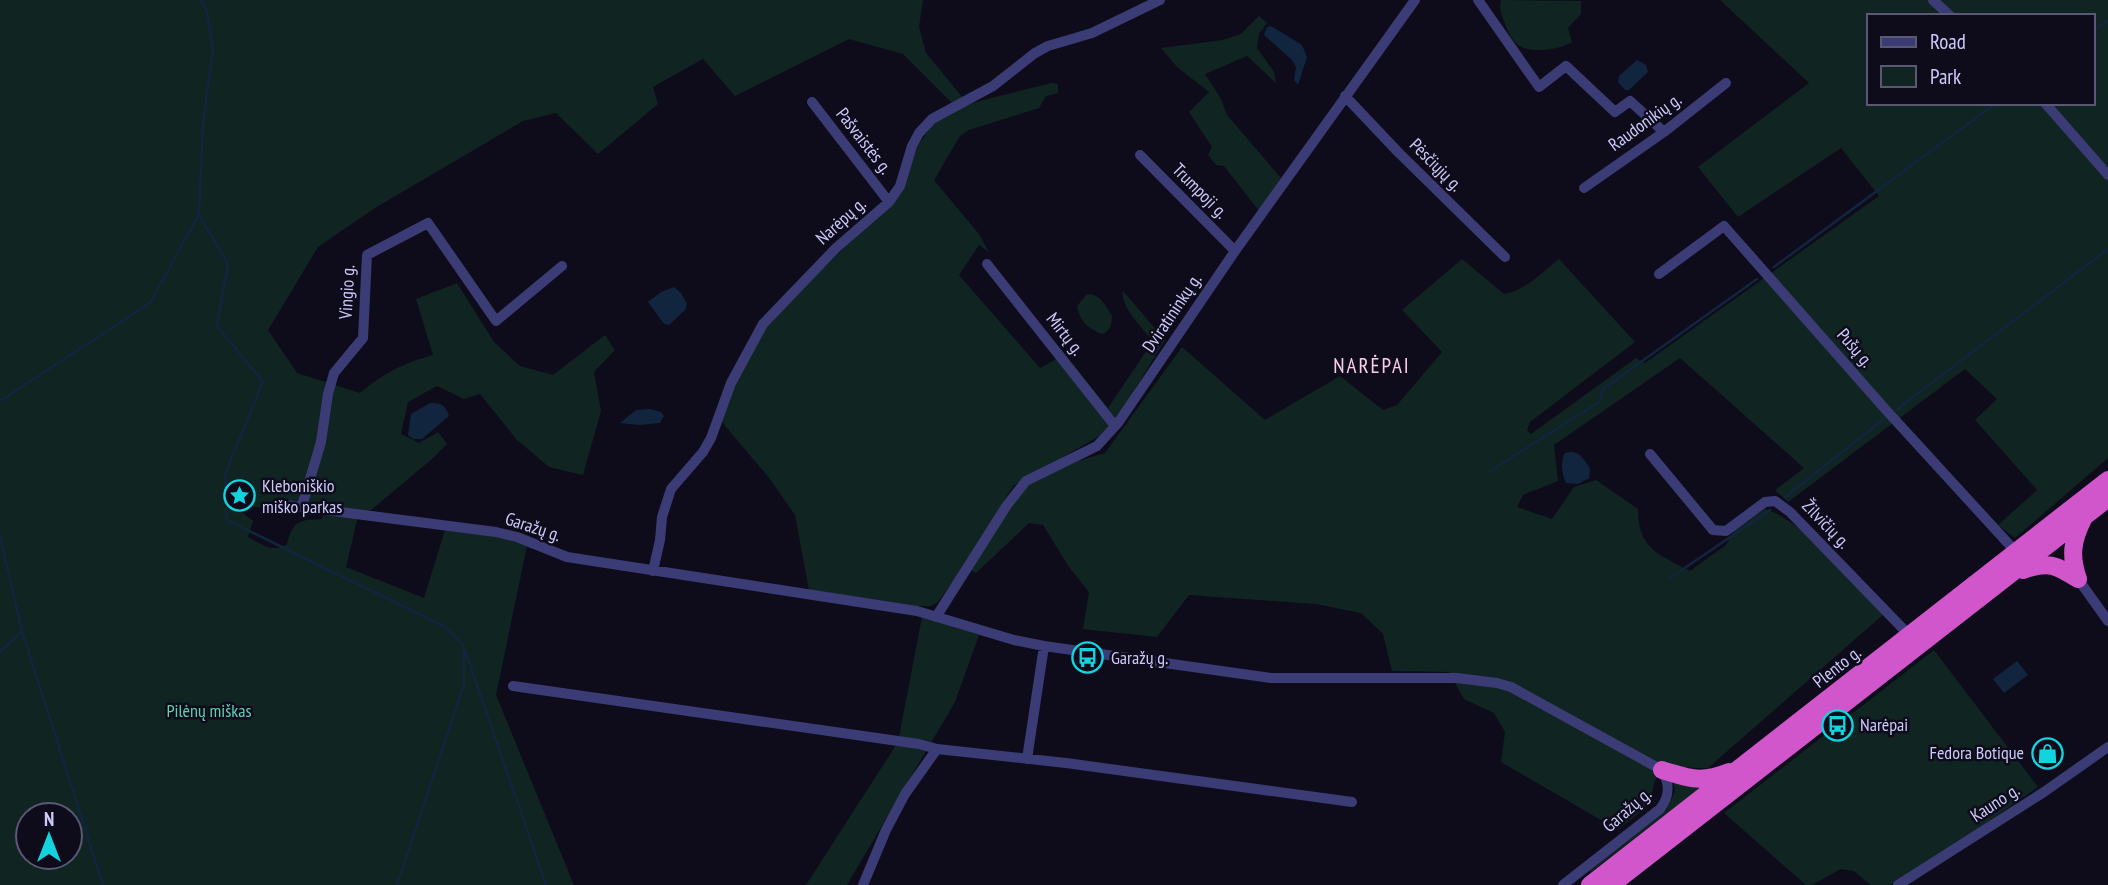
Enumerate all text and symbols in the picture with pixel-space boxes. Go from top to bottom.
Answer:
legend [1867,14,2094,105]
text: Road [1930,28,1966,55]
text: Park [1930,63,1961,90]
street label: Raudonikių g. [1604,87,1686,156]
street label: Pašvaistės g. [831,103,898,179]
street label: Pėsčiųjų g. [1405,133,1468,196]
street label: Trumpoji g. [1168,158,1233,223]
street label: Narėpų g. [811,192,871,249]
street label: Vingio g. [334,264,359,321]
street label: Dviratininkų g. [1137,269,1206,357]
street label: Mirtų g. [1041,308,1089,360]
street label: Pušų g. [1832,323,1879,372]
district label: NARĖPAI [1333,352,1411,379]
place label: Kleboniškio miško parkas [262,474,342,518]
place icon: Kleboniškio miško parkas [222,479,256,513]
street label: Žilvičių g. [1797,494,1855,553]
street label: Garažų g. [502,507,564,546]
bus stop icon: Garažų g. [1071,641,1105,675]
street label: Plento g. [1808,641,1865,693]
place label: Garažų g. [1111,646,1168,669]
park label: Pilėnų miškas [166,699,252,722]
bus stop icon: Narėpai [1820,708,1854,742]
place label: Narėpai [1860,713,1908,736]
shop icon: Fedora Botique [2030,736,2064,770]
place label: Fedora Botique [1929,741,2024,764]
street label: Kauno g. [1966,778,2024,827]
street label: Garažų g. [1598,782,1656,837]
north arrow [14,801,84,871]
text: N [44,807,54,831]

